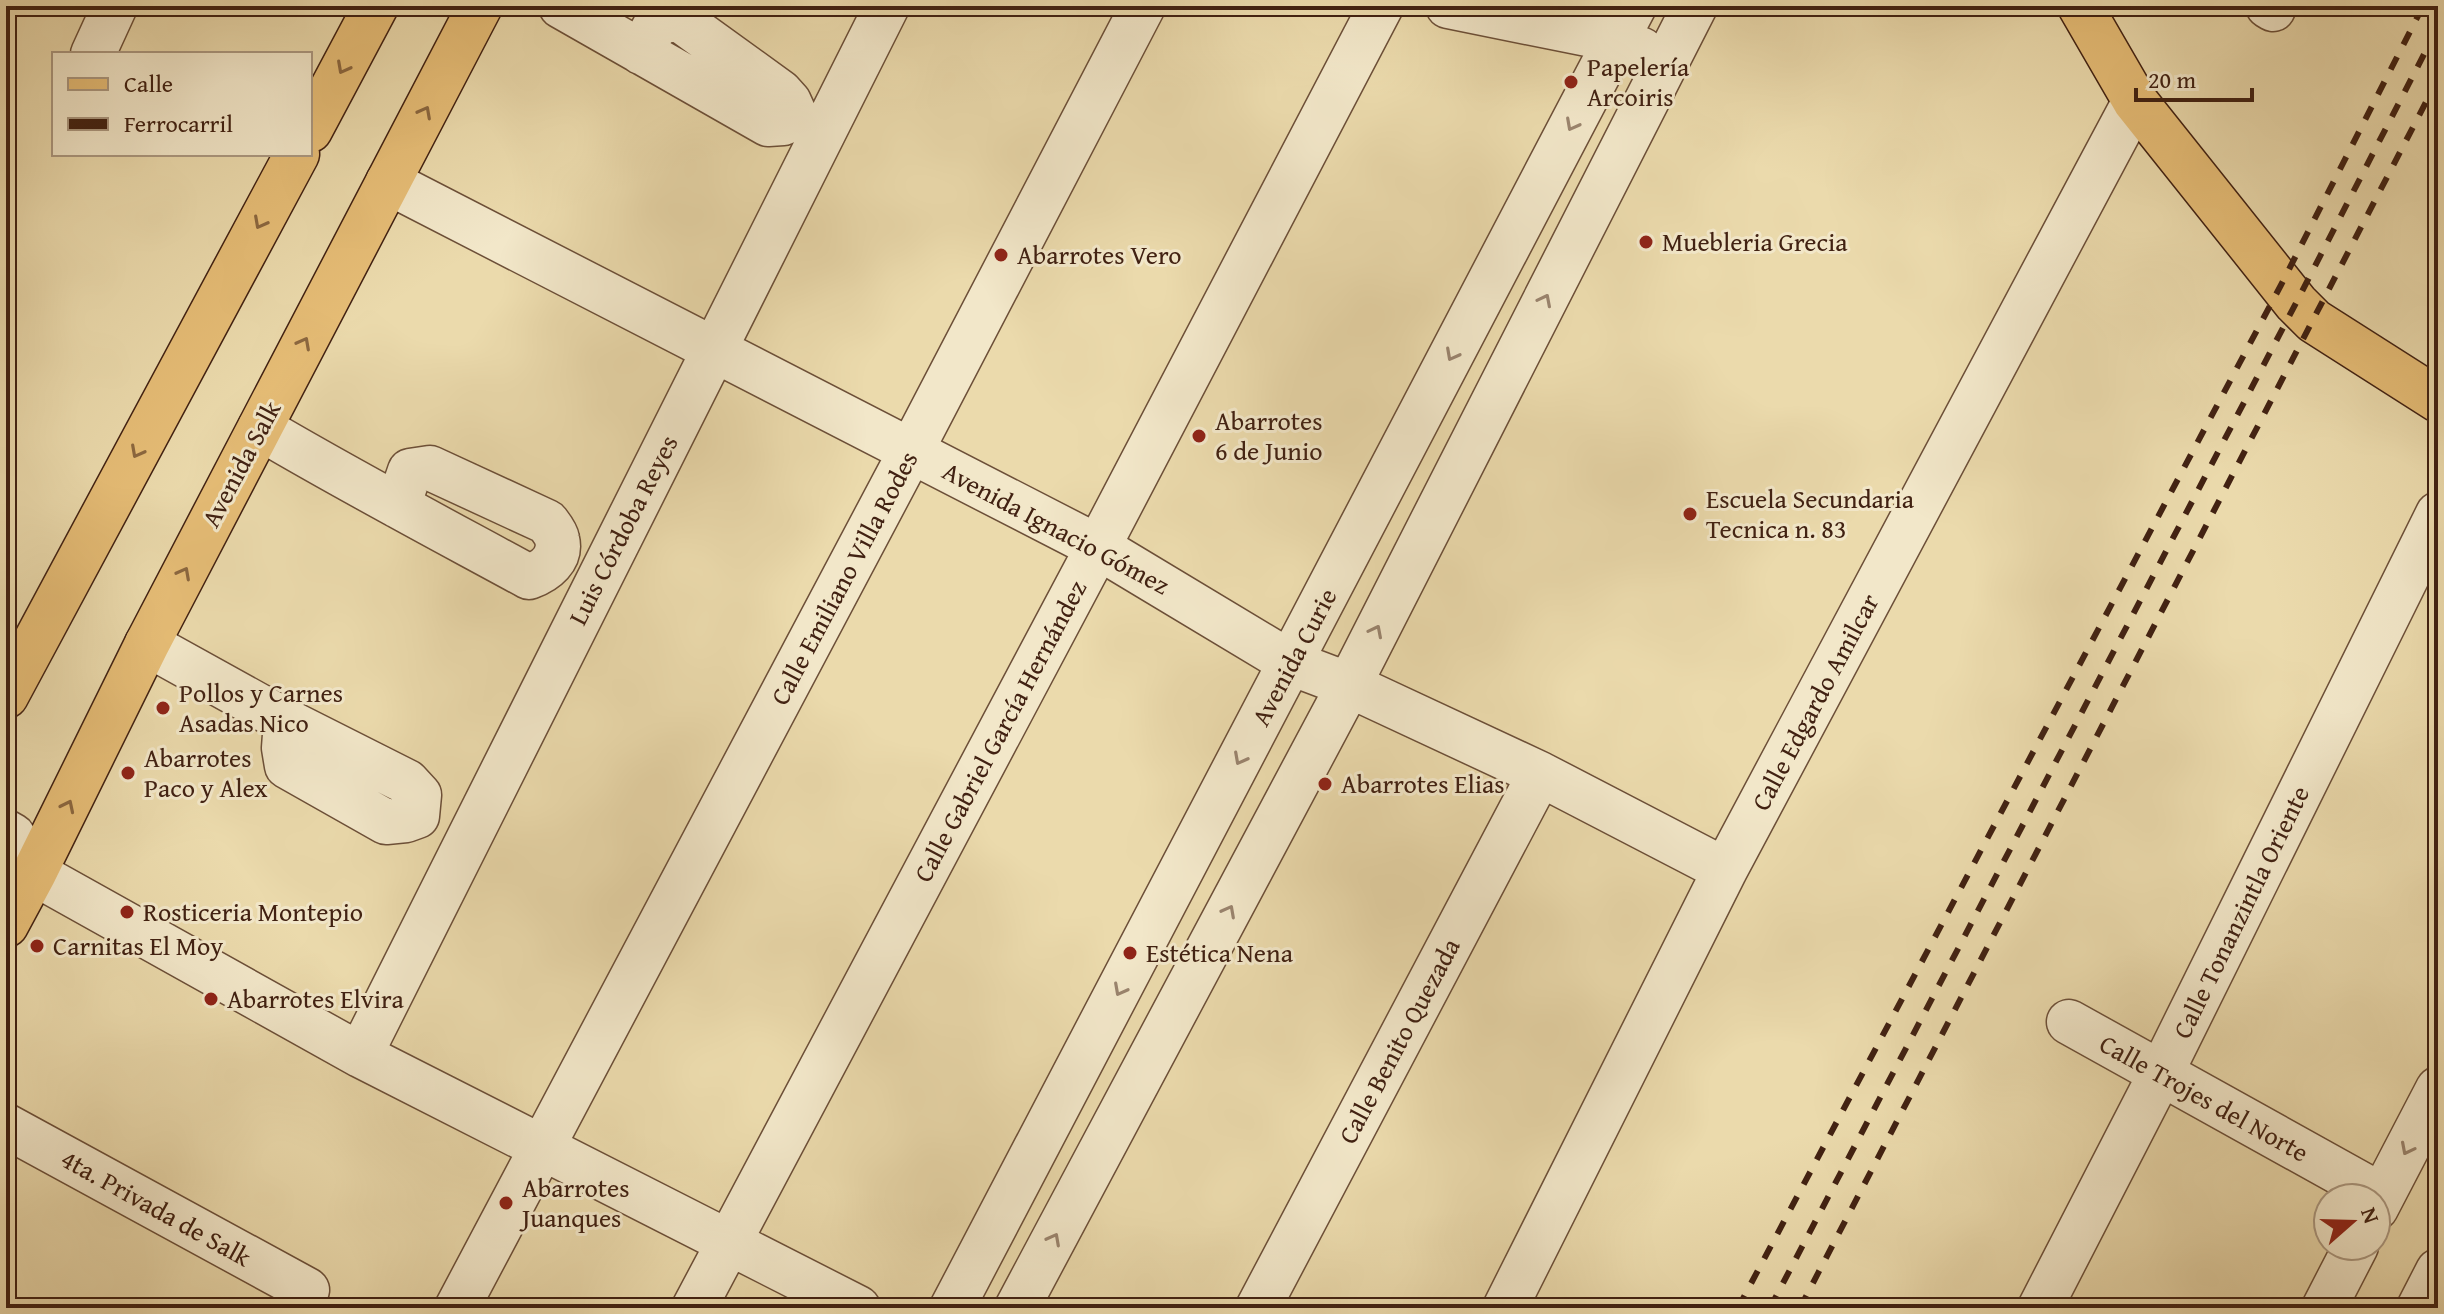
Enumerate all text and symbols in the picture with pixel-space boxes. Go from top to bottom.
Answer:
place label: Papelería Arcoiris [1587,47,1690,116]
legend [52,52,312,156]
scale bar [2136,52,2252,102]
one-way arrow [338,60,353,74]
text: 20 m [2148,62,2196,97]
text: Calle [124,66,173,101]
marker: Papelería Arcoiris [1562,73,1580,91]
text: Ferrocarril [124,106,233,141]
one-way arrow [415,106,430,121]
one-way arrow [1567,116,1582,131]
one-way arrow [255,214,270,229]
place label: Muebleria Grecia [1662,222,1848,261]
marker: Muebleria Grecia [1637,233,1655,251]
place label: Abarrotes Vero [1017,235,1182,274]
marker: Abarrotes Vero [992,246,1010,264]
one-way arrow [1535,293,1551,308]
one-way arrow [295,336,310,351]
one-way arrow [1446,347,1461,362]
street label: Avenida Salk [191,393,291,534]
place label: Abarrotes 6 de Junio [1215,401,1323,470]
marker: Abarrotes 6 de Junio [1190,427,1208,445]
street label: Luis Córdoba Reyes [558,428,687,632]
one-way arrow [132,443,147,458]
street label: Calle Emiliano Villa Rodes [760,444,927,712]
street label: Avenida Ignacio Gómez [936,451,1177,604]
place label: Escuela Secundaria Tecnica n. 83 [1706,479,1915,548]
marker: Escuela Secundaria Tecnica n. 83 [1681,505,1699,523]
one-way arrow [174,567,189,582]
street label: Calle Gabriel García Hernández [903,573,1096,889]
street label: Avenida Curie [1241,581,1346,733]
street label: Calle Edgardo Amilcar [1741,586,1888,817]
one-way arrow [1367,625,1382,640]
place label: Pollos y Carnes Asadas Nico [179,673,343,742]
marker: Pollos y Carnes Asadas Nico [154,699,172,717]
place label: Abarrotes Paco y Alex [144,738,268,807]
one-way arrow [1235,751,1250,766]
marker: Abarrotes Paco y Alex [119,764,137,782]
place label: Abarrotes Elias [1341,764,1505,803]
marker: Abarrotes Elias [1316,775,1334,793]
street label: Calle Tonanzintla Oriente [2162,779,2319,1045]
one-way arrow [58,799,74,814]
place label: Rosticeria Montepio [143,892,363,931]
marker: Rosticeria Montepio [118,903,136,921]
one-way arrow [1219,904,1234,919]
place label: Carnitas El Moy [53,926,223,965]
street label: Calle Benito Quezada [1328,930,1470,1151]
place label: Estética Nena [1146,933,1294,972]
marker: Carnitas El Moy [28,937,46,955]
marker: Estética Nena [1121,944,1139,962]
place label: Abarrotes Elvira [227,979,404,1018]
one-way arrow [1114,981,1129,996]
marker: Abarrotes Elvira [202,990,220,1008]
street label: Calle Trojes del Norte [2093,1024,2316,1171]
street label: 4ta. Privada de Salk [54,1139,259,1276]
one-way arrow [2401,1140,2417,1155]
place label: Abarrotes Juanques [519,1168,630,1237]
north arrow [2312,1182,2392,1262]
marker: Abarrotes Juanques [497,1194,515,1212]
text: N [2353,1203,2388,1228]
one-way arrow [1045,1233,1060,1248]

